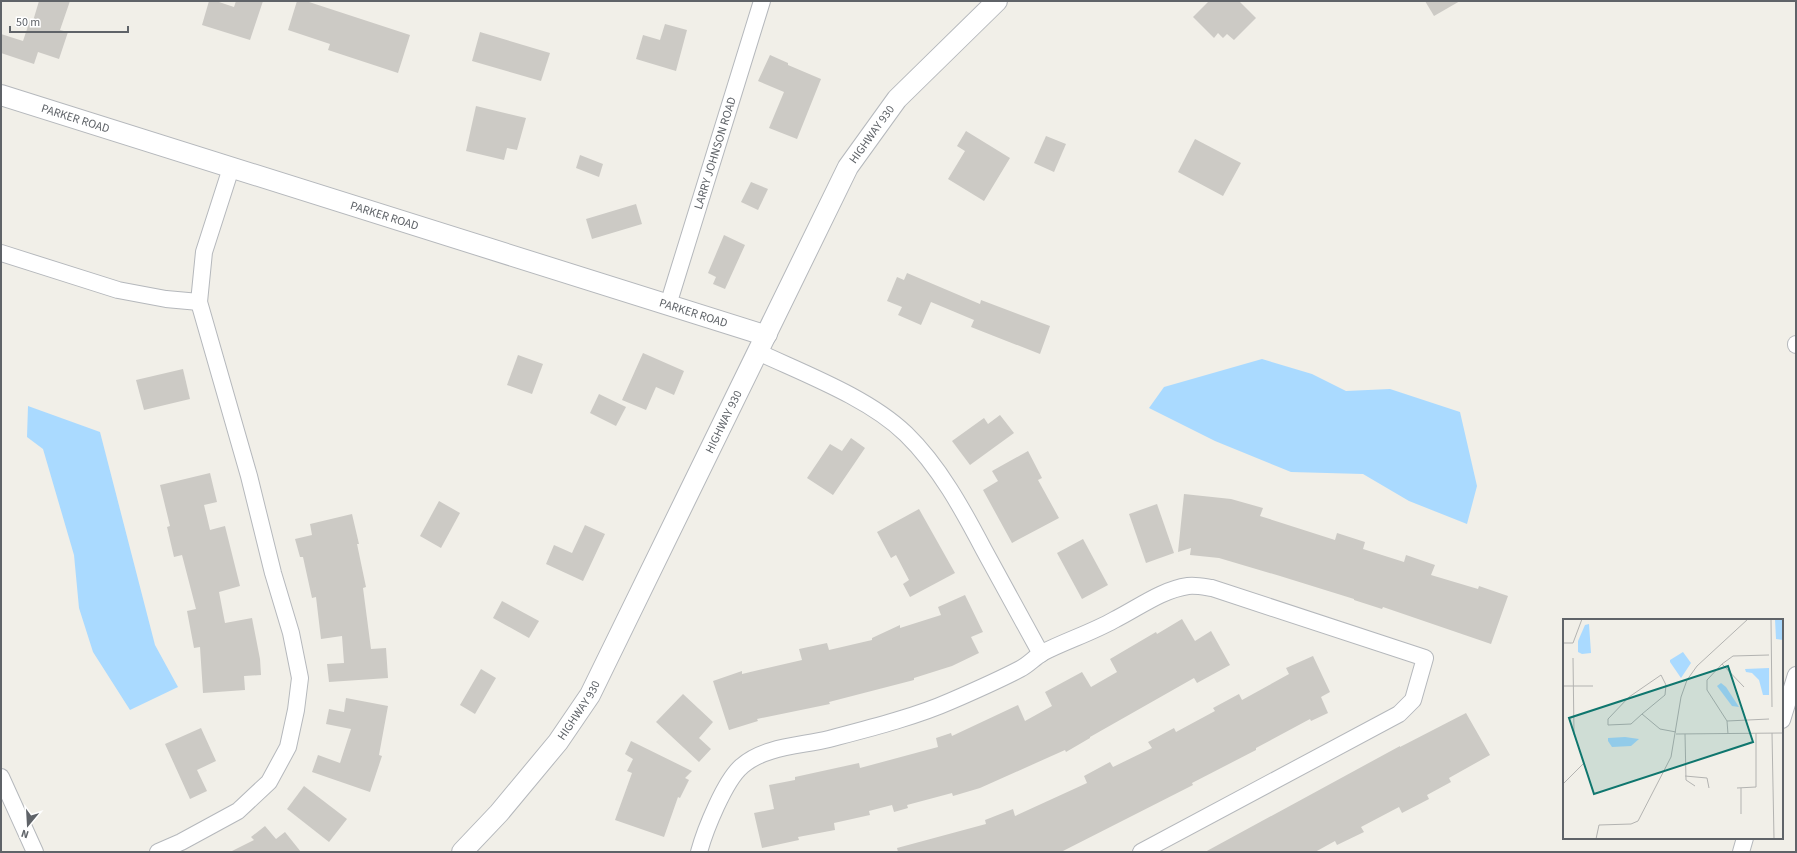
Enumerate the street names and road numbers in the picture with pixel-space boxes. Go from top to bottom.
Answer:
street label: LARRY JOHNSON ROAD [690,95,741,211]
street label: PARKER ROAD [39,100,112,138]
street label: HIGHWAY 930 [845,102,899,167]
street label: PARKER ROAD [348,197,421,235]
street label: PARKER ROAD [657,295,730,332]
street label: HIGHWAY 930 [701,388,747,456]
street label: HIGHWAY 930 [554,678,605,744]

